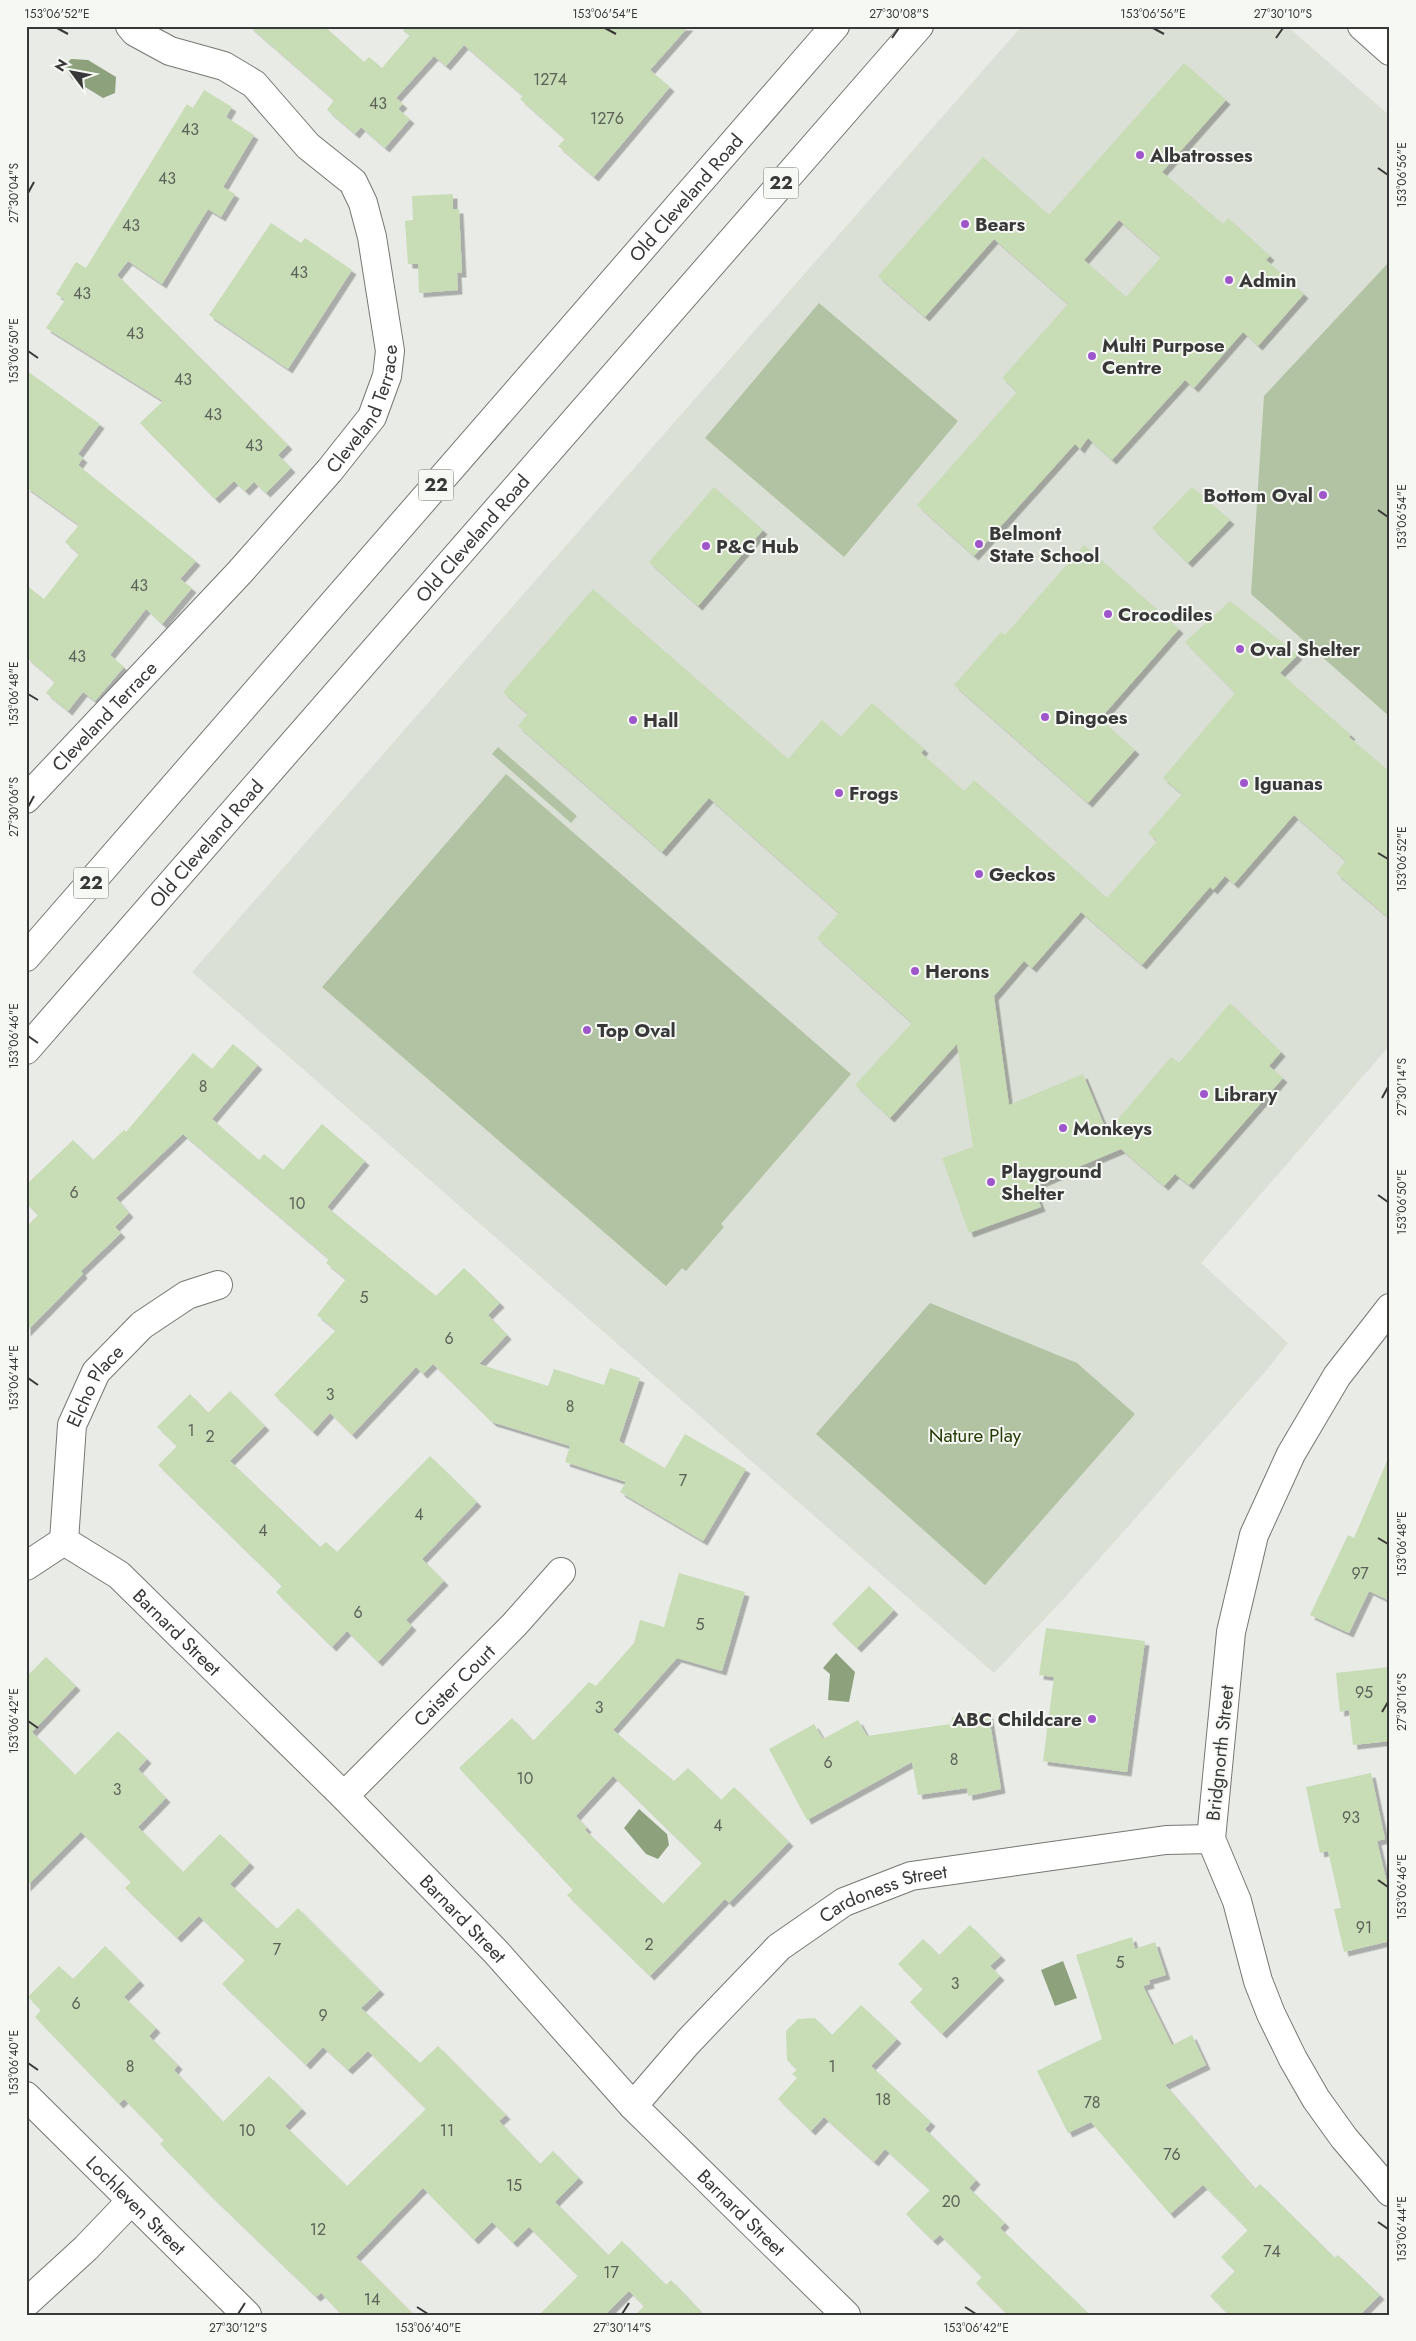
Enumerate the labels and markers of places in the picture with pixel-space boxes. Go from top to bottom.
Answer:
place label: Albatrosses [1149,142,1253,169]
marker: Albatrosses [1134,149,1146,161]
place label: Bears [975,211,1026,238]
marker: Bears [959,218,971,230]
place label: Admin [1238,267,1296,294]
marker: Admin [1223,274,1235,286]
place label: Multi Purpose Centre [1102,332,1225,381]
marker: Multi Purpose Centre [1086,350,1098,362]
place label: Bottom Oval [1203,482,1313,509]
marker: Bottom Oval [1317,489,1329,501]
place label: Belmont State School [989,520,1099,569]
place label: P&C Hub [716,533,799,560]
marker: Belmont State School [973,538,985,550]
marker: P&C Hub [700,540,712,552]
place label: Crocodiles [1118,601,1213,628]
marker: Crocodiles [1102,608,1114,620]
place label: Oval Shelter [1250,636,1361,663]
marker: Oval Shelter [1234,643,1246,655]
place label: Dingoes [1055,704,1128,731]
place label: Hall [643,707,678,734]
marker: Dingoes [1039,711,1051,723]
marker: Hall [627,714,639,726]
place label: Iguanas [1254,770,1323,797]
marker: Iguanas [1238,777,1250,789]
place label: Frogs [849,780,898,807]
marker: Frogs [833,787,845,799]
place label: Geckos [989,861,1056,888]
marker: Geckos [973,868,985,880]
place label: Herons [925,958,989,985]
marker: Herons [909,965,921,977]
place label: Top Oval [597,1017,676,1044]
marker: Top Oval [581,1024,593,1036]
place label: Library [1214,1081,1278,1108]
marker: Library [1198,1088,1210,1100]
place label: Monkeys [1073,1115,1152,1142]
marker: Monkeys [1057,1122,1069,1134]
place label: Playground Shelter [1001,1158,1102,1207]
marker: Playground Shelter [985,1176,997,1188]
place label: ABC Childcare [951,1706,1082,1733]
marker: ABC Childcare [1086,1713,1098,1725]

